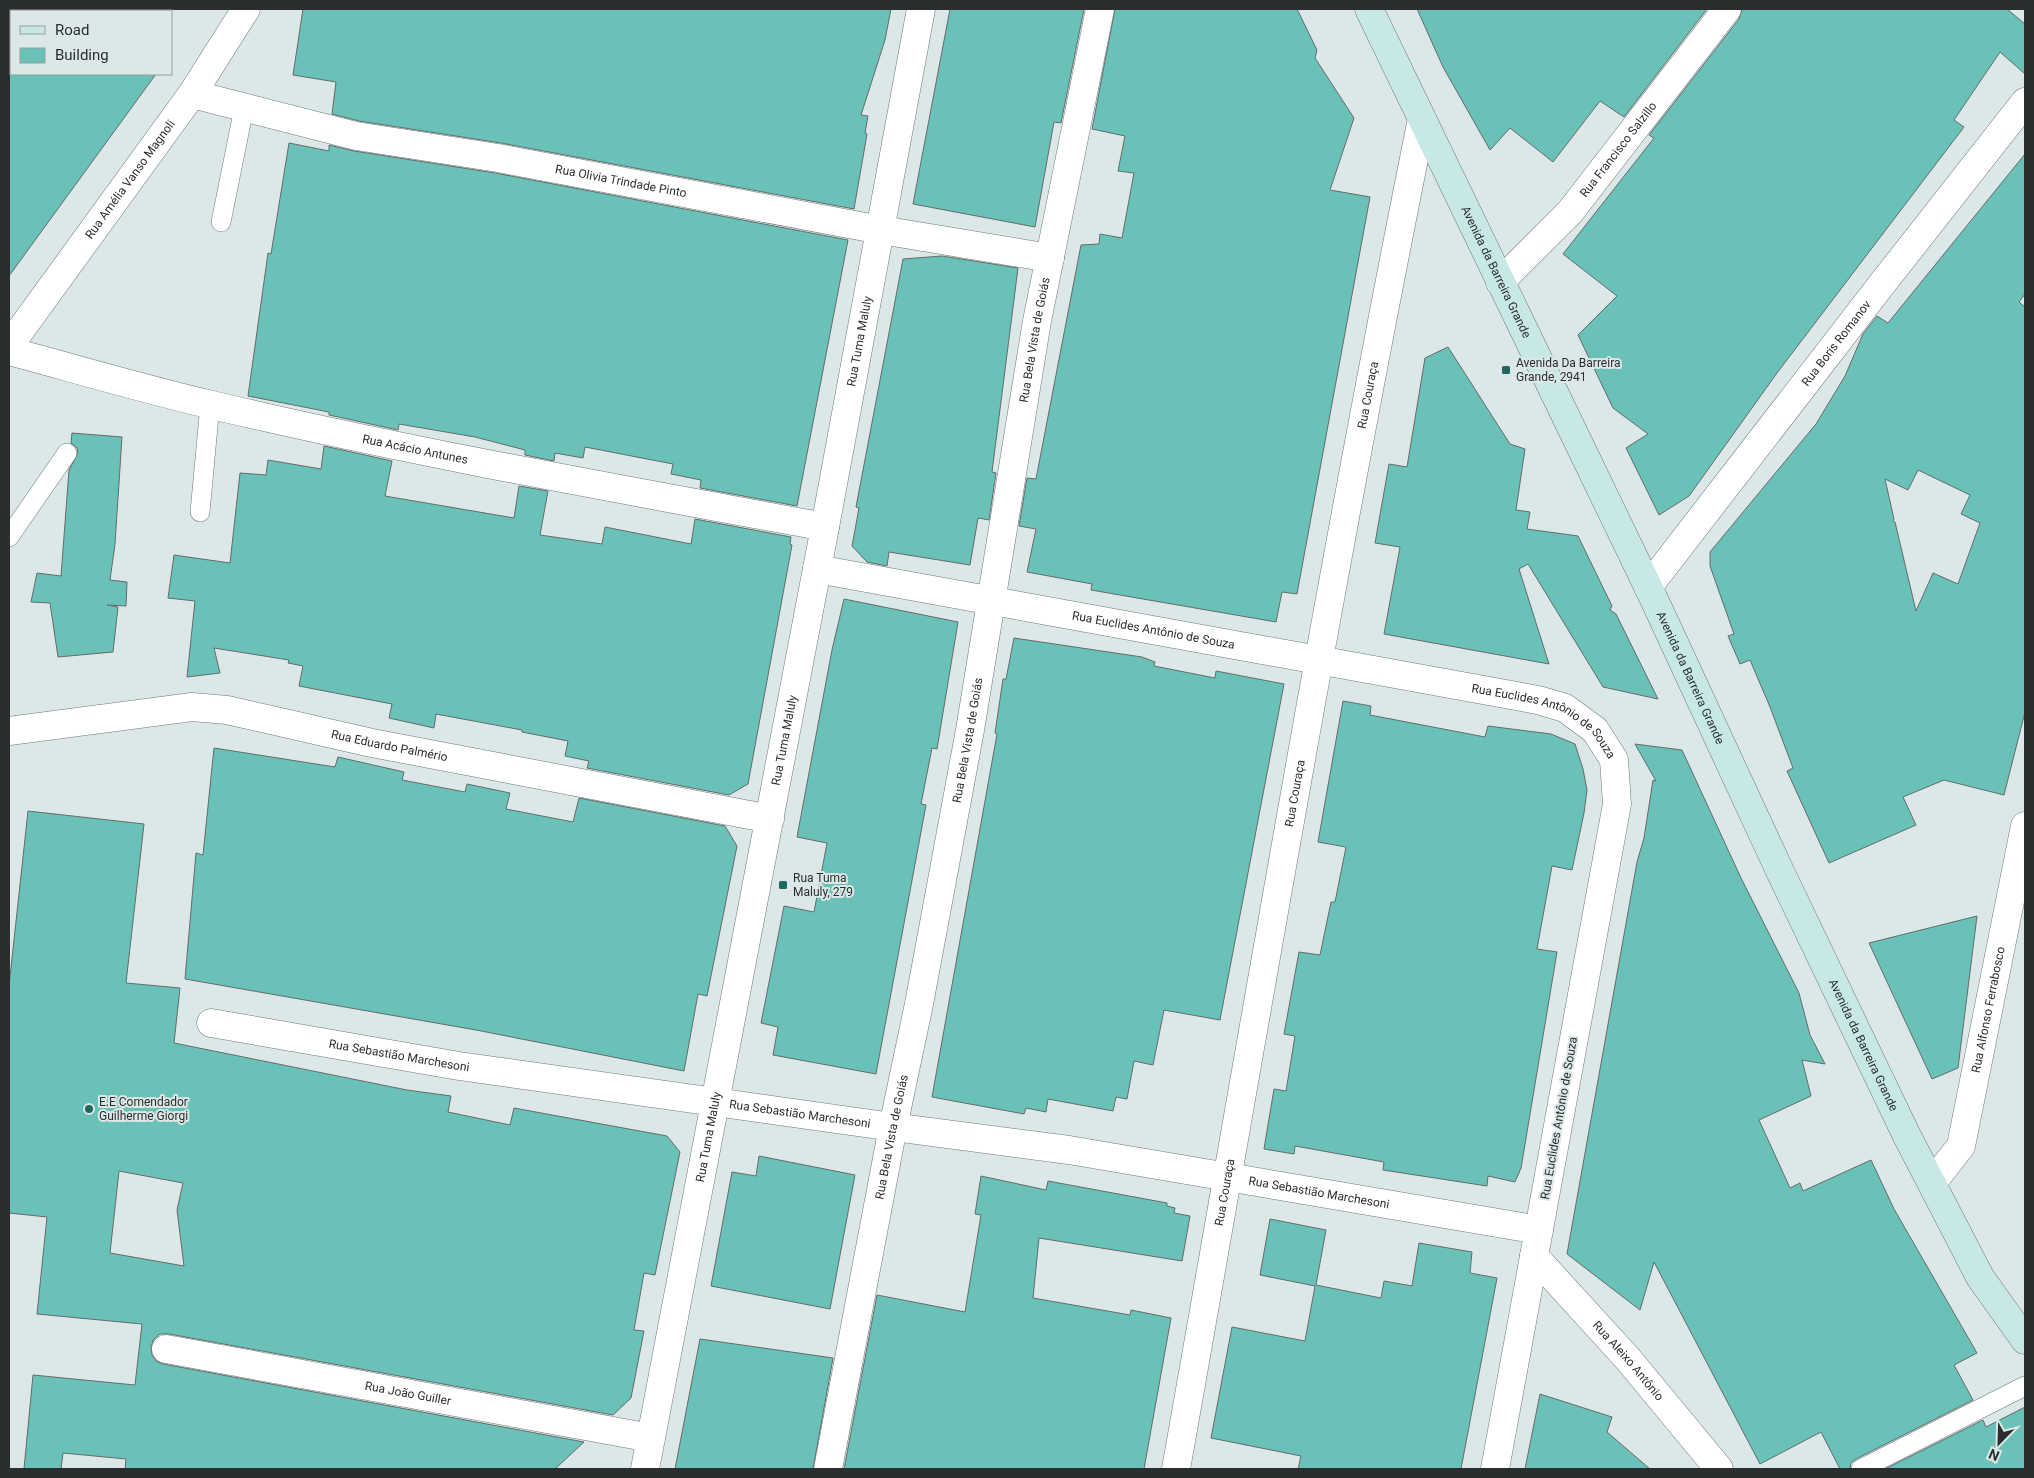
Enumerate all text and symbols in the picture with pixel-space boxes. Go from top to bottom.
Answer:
legend [10,10,172,75]
text: Road [55,21,89,39]
text: Building [55,46,109,64]
street label: Rua Francisco Salzillo [1577,99,1660,200]
street label: Rua Amélia Vanso Magnoli [82,117,178,241]
street label: Rua Olivia Trindade Pinto [554,162,688,200]
street label: Avenida da Barreira Grande [1458,204,1534,340]
street label: Rua Bela Vista de Goiás [1017,276,1053,403]
street label: Rua Tuma Maluly [844,295,875,388]
street label: Rua Boris Romanov [1799,297,1874,389]
place label: Avenida Da Barreira Grande, 2941 [1516,356,1621,384]
street label: Rua Couraça [1355,360,1381,430]
marker: Avenida Da Barreira Grande, 2941 [1500,364,1512,376]
street label: Rua Acácio Antunes [361,432,469,467]
street label: Rua Euclides Antônio de Souza [1071,608,1236,652]
street label: Avenida da Barreira Grande [1654,609,1727,746]
street label: Rua Bela Vista de Goiás [950,677,985,804]
street label: Rua Euclides Antônio de Souza [1470,681,1618,761]
street label: Rua Tuma Maluly [769,693,800,787]
street label: Rua Eduardo Palmério [330,727,449,764]
street label: Rua Couraça [1282,759,1308,828]
place label: Rua Tuma Maluly, 279 [793,871,853,899]
marker: Rua Tuma Maluly, 279 [777,879,789,891]
street label: Rua Alfonso Ferrabosco [1969,945,2008,1074]
street label: Avenida da Barreira Grande [1826,977,1901,1113]
street label: Rua Euclides Antônio de Souza [1538,1036,1580,1200]
street label: Rua Sebastião Marchesoni [328,1037,471,1074]
street label: Rua Bela Vista de Goiás [872,1073,911,1201]
street label: Rua Tuma Maluly [693,1090,724,1183]
place label: E.E Comendador Guilherme Giorgi [99,1095,188,1123]
street label: Rua Sebastião Marchesoni [728,1097,872,1131]
marker: E.E Comendador Guilherme Giorgi [83,1103,95,1115]
street label: Rua Couraça [1212,1158,1237,1227]
street label: Rua Sebastião Marchesoni [1247,1174,1390,1211]
street label: Rua Aleixo Antônio [1590,1318,1667,1404]
street label: Rua João Guiller [364,1379,452,1408]
north arrow [1974,1418,2024,1468]
text: N [1986,1446,2002,1464]

